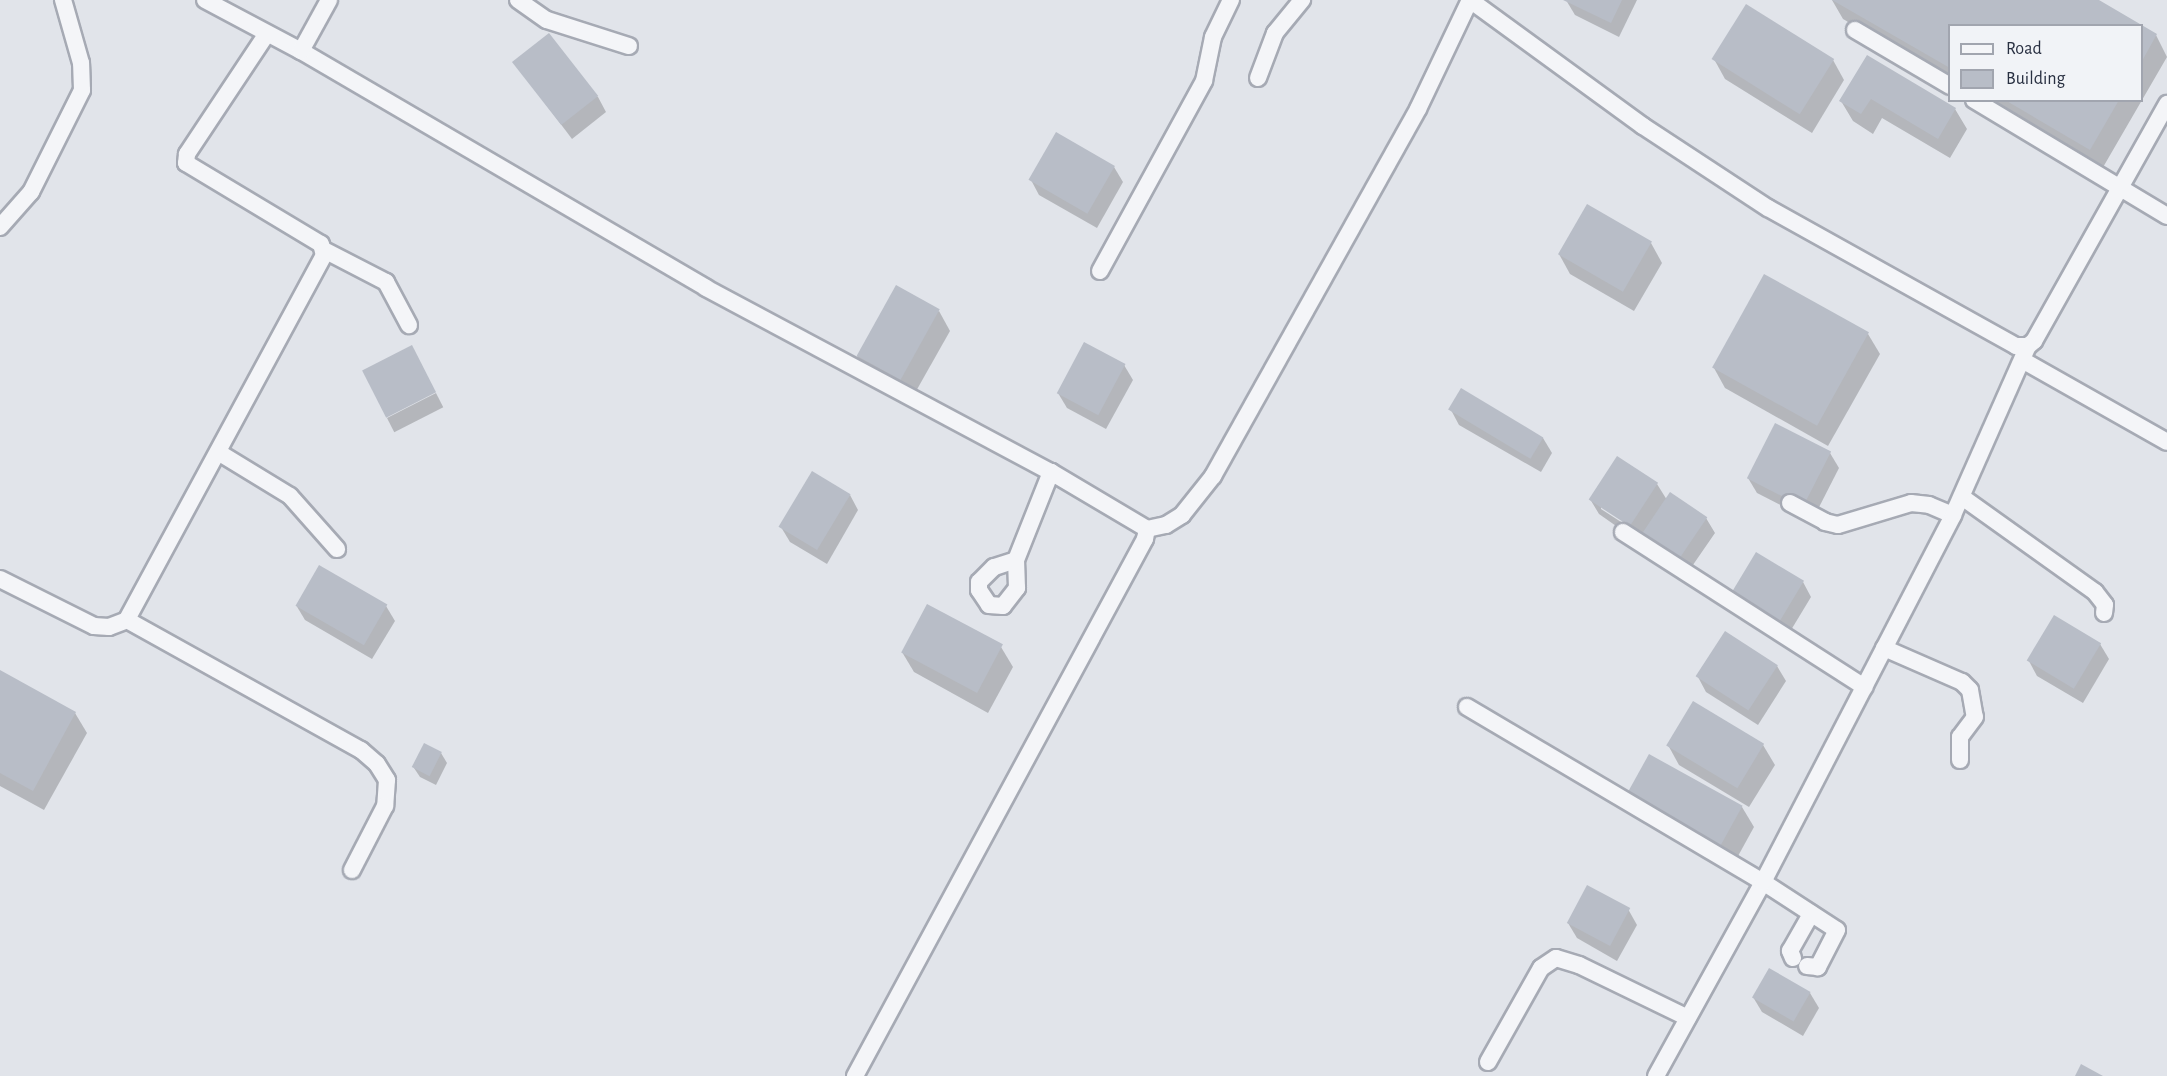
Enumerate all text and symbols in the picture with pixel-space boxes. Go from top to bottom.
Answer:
legend [1948,24,2143,102]
text: Road [2006,40,2042,58]
text: Building [2006,70,2065,88]

